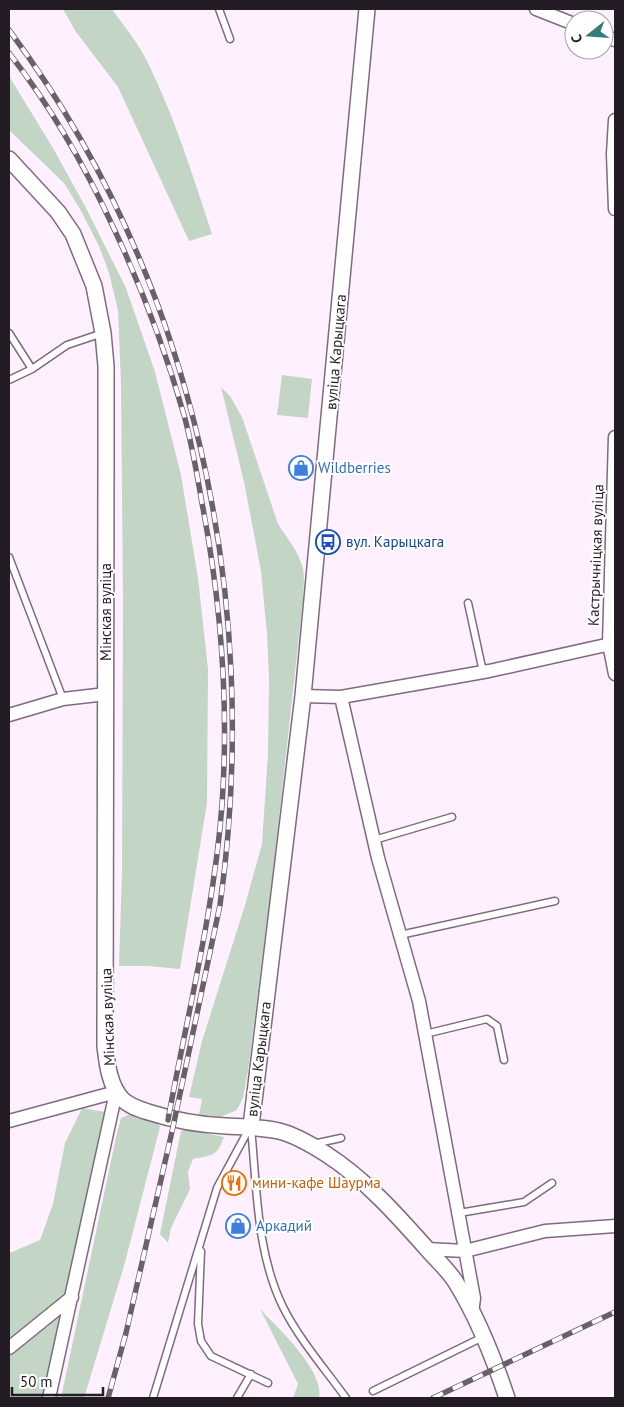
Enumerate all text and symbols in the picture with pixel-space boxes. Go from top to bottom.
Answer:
north arrow [564,10,614,60]
text: С [567,32,586,45]
street label: вуліца Карыцкага [321,293,350,411]
shop icon: Wildberries [288,455,314,481]
place label: Wildberries [318,458,391,477]
street label: Кастрычніцкая вуліца [584,484,607,626]
bus stop icon: вул. Карыцкага [315,529,341,555]
place label: вул. Карыцкага [346,532,444,551]
street label: Мінская вуліца [96,563,115,661]
street label: Мінская вуліца [96,968,119,1066]
street label: вуліца Карыцкага [242,1000,275,1118]
restaurant icon: мини-кафе Шаурма [221,1170,247,1196]
place label: мини-кафе Шаурма [252,1173,381,1192]
shop icon: Аркадий [225,1213,251,1239]
place label: Аркадий [256,1216,312,1235]
scale bar [12,1364,104,1396]
text: 50 m [20,1372,53,1391]

